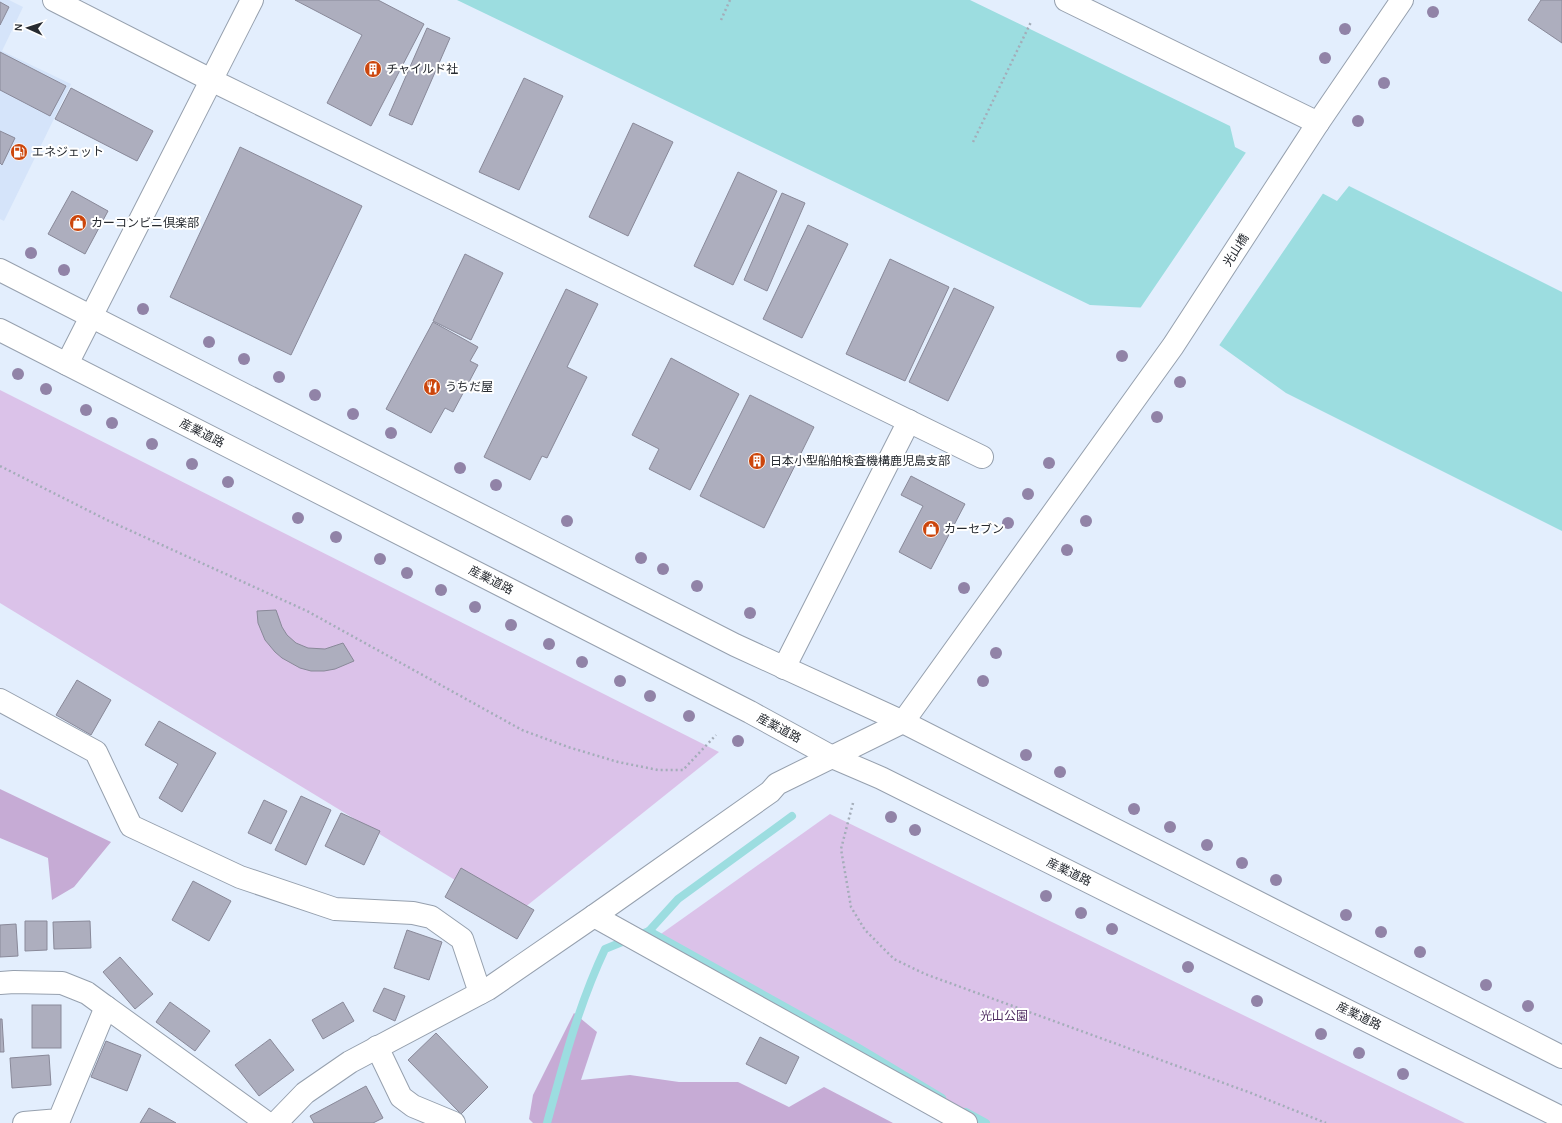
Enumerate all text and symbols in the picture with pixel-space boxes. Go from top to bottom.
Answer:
north arrow [8,8,48,48]
text: N [12,23,25,32]
building icon: チャイルド社 [363,59,383,79]
place label: チャイルド社 [386,62,458,76]
fuel station icon: エネジェット [9,142,29,162]
place label: エネジェット [32,145,104,159]
shop icon: カーコンビニ倶楽部 [68,213,88,233]
place label: カーコンビニ倶楽部 [91,216,199,230]
street label: 光山橋 [1220,231,1252,269]
restaurant icon: うちだ屋 [422,377,442,397]
place label: うちだ屋 [445,380,493,394]
street label: 産業道路 [177,416,227,450]
building icon: 日本小型船舶検査機構鹿児島支部 [747,451,767,471]
place label: 日本小型船舶検査機構鹿児島支部 [770,454,950,468]
shop icon: カーセブン [921,519,941,539]
place label: カーセブン [944,522,1004,536]
street label: 産業道路 [466,563,516,597]
street label: 産業道路 [755,711,803,745]
street label: 産業道路 [1044,855,1094,889]
street label: 産業道路 [1334,999,1384,1033]
park label: 光山公園 [980,1009,1028,1023]

